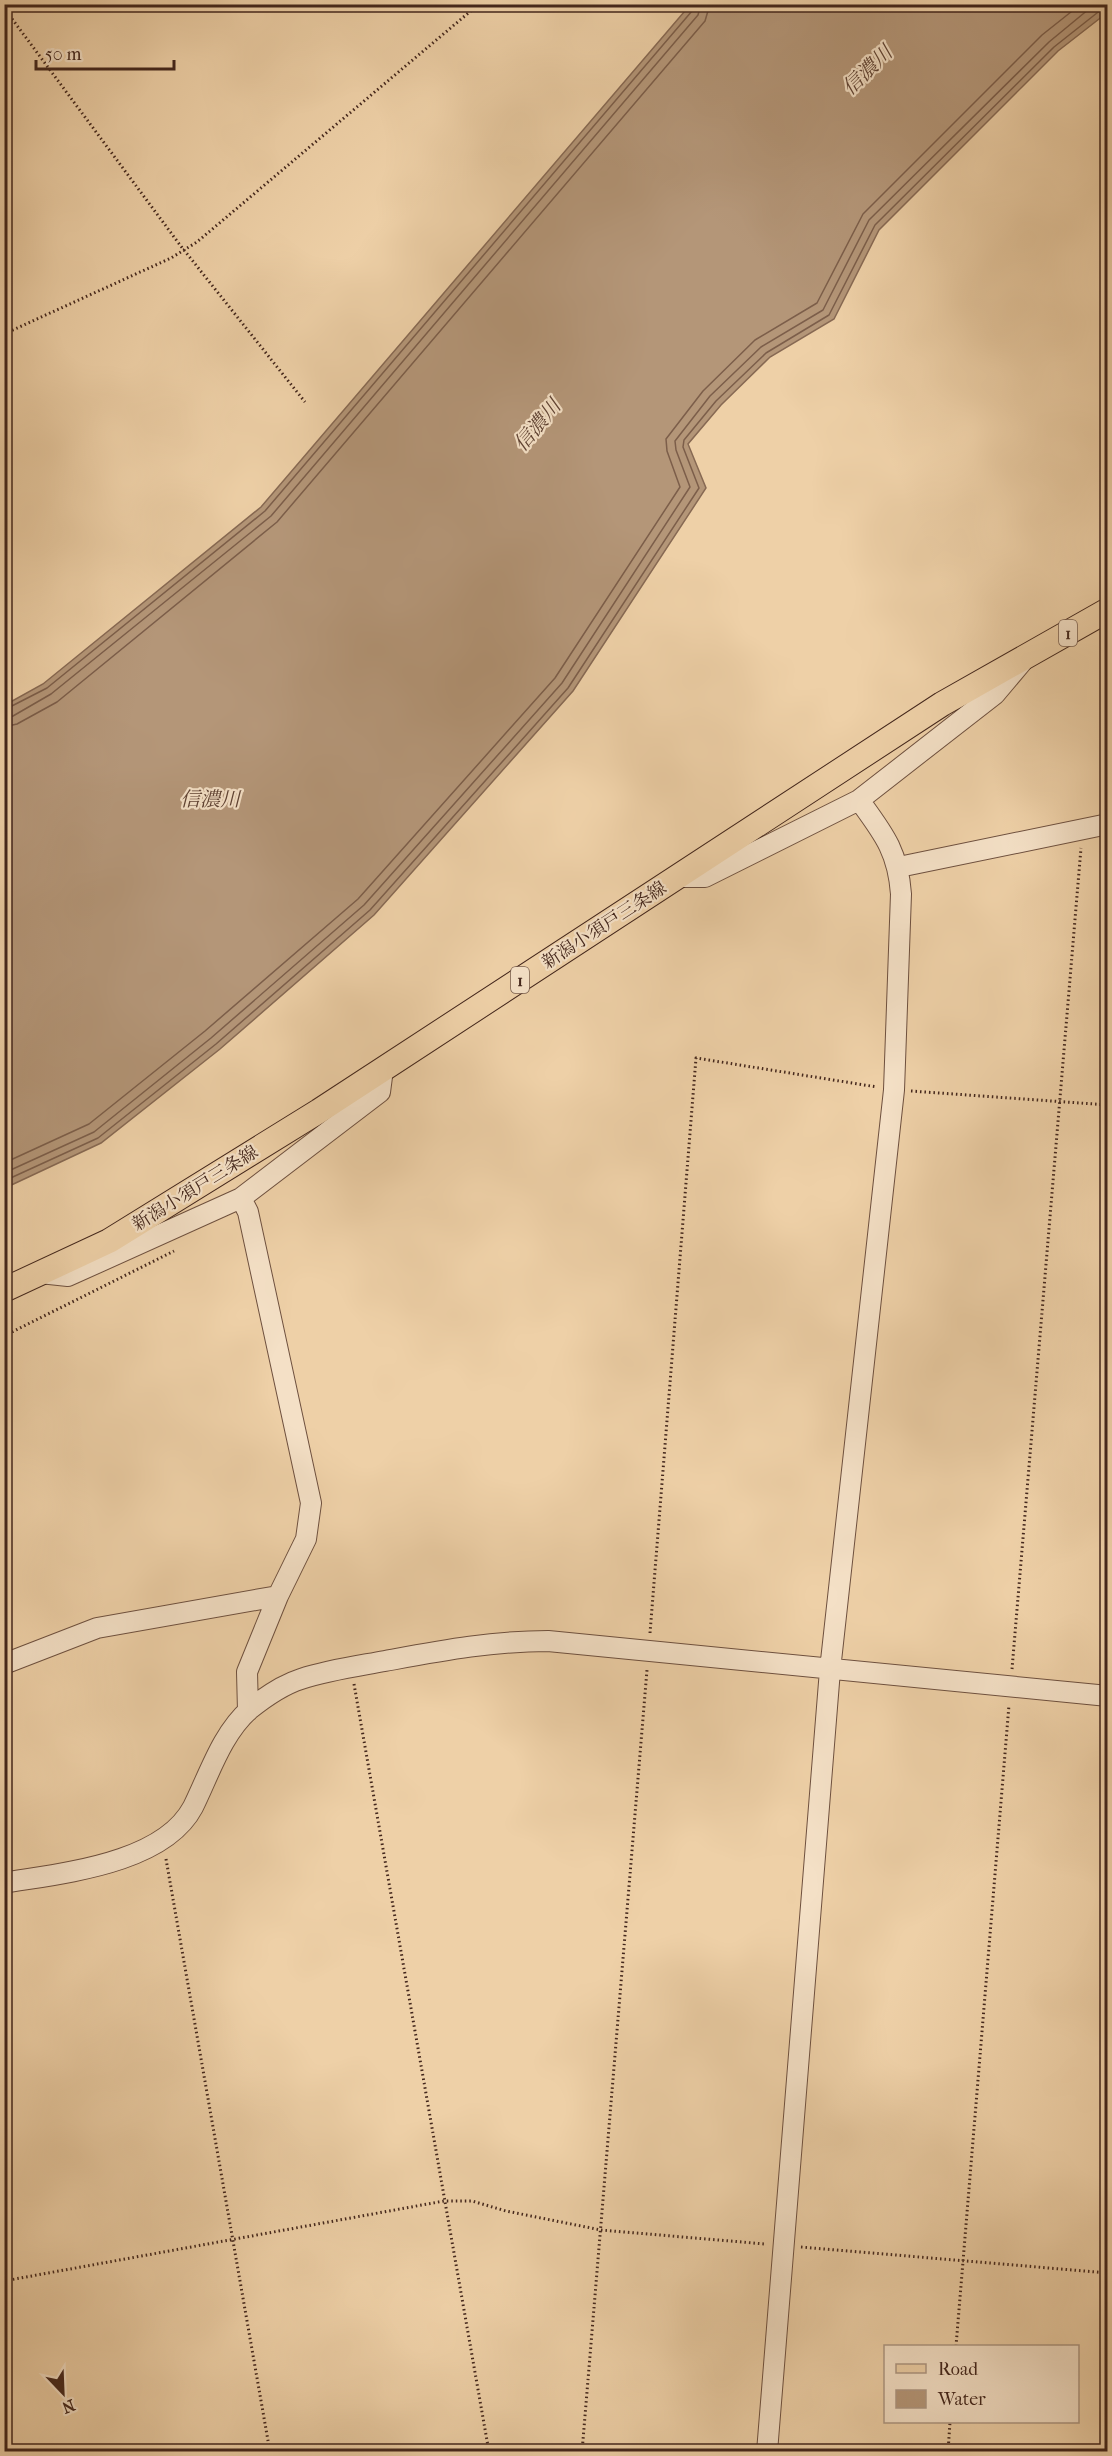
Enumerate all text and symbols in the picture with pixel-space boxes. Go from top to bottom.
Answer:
scale bar [36,33,174,71]
water label: 信濃川 [838,40,898,99]
text: 50 m [45,44,82,65]
water label: 信濃川 [509,393,567,456]
road number: 1 [1059,620,1077,646]
water label: 信濃川 [180,788,242,811]
street label: 新潟小須戸三条線 [538,877,670,973]
road number: 1 [511,967,529,993]
street label: 新潟小須戸三条線 [129,1141,262,1235]
legend [884,2345,1079,2423]
text: Road [938,2359,978,2380]
north arrow [33,2363,93,2423]
text: Water [937,2389,986,2410]
text: N [59,2395,78,2418]

